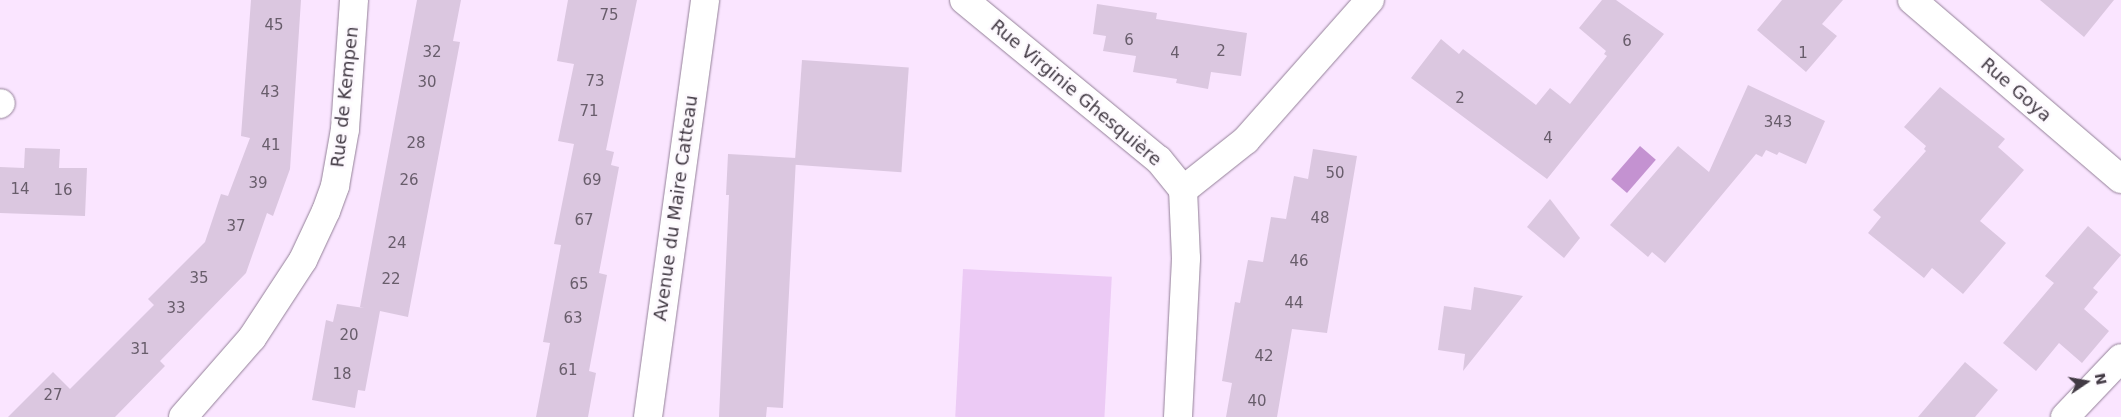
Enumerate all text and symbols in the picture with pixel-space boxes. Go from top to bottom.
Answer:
house number: 75 [599,7,619,25]
street label: Rue Virginie Ghesquière [986,15,1166,171]
house number: 45 [264,17,284,35]
street label: Rue de Kempen [327,25,363,169]
house number: 6 [1124,32,1134,50]
house number: 6 [1622,33,1632,51]
house number: 2 [1216,43,1226,61]
house number: 32 [422,44,442,62]
house number: 4 [1170,45,1180,63]
house number: 1 [1798,45,1808,63]
street label: Rue Goya [1976,53,2056,127]
house number: 73 [585,73,605,91]
house number: 30 [417,74,437,92]
house number: 43 [260,84,280,102]
house number: 2 [1455,90,1465,108]
street label: Avenue du Maire Catteau [649,94,703,322]
house number: 71 [579,103,599,121]
house number: 343 [1764,114,1792,132]
house number: 4 [1543,130,1553,148]
house number: 28 [406,135,426,153]
house number: 41 [261,137,281,155]
house number: 50 [1325,165,1345,183]
house number: 26 [399,172,419,190]
house number: 69 [582,172,602,190]
house number: 39 [248,175,268,193]
house number: 14 [10,181,30,199]
house number: 16 [53,182,73,200]
house number: 48 [1310,210,1330,228]
house number: 67 [574,212,594,230]
house number: 37 [226,218,246,236]
house number: 24 [387,235,407,253]
house number: 46 [1289,253,1309,271]
house number: 35 [189,270,209,288]
house number: 22 [381,271,401,289]
house number: 65 [569,276,589,294]
house number: 44 [1284,295,1304,313]
house number: 33 [166,300,186,318]
house number: 63 [563,310,583,328]
house number: 20 [339,327,359,345]
house number: 31 [130,341,150,359]
house number: 42 [1254,348,1274,366]
north arrow [2061,357,2111,407]
house number: 61 [558,362,578,380]
house number: 18 [332,366,352,384]
text: N [2092,371,2110,386]
house number: 27 [43,387,63,405]
house number: 40 [1247,393,1267,411]

